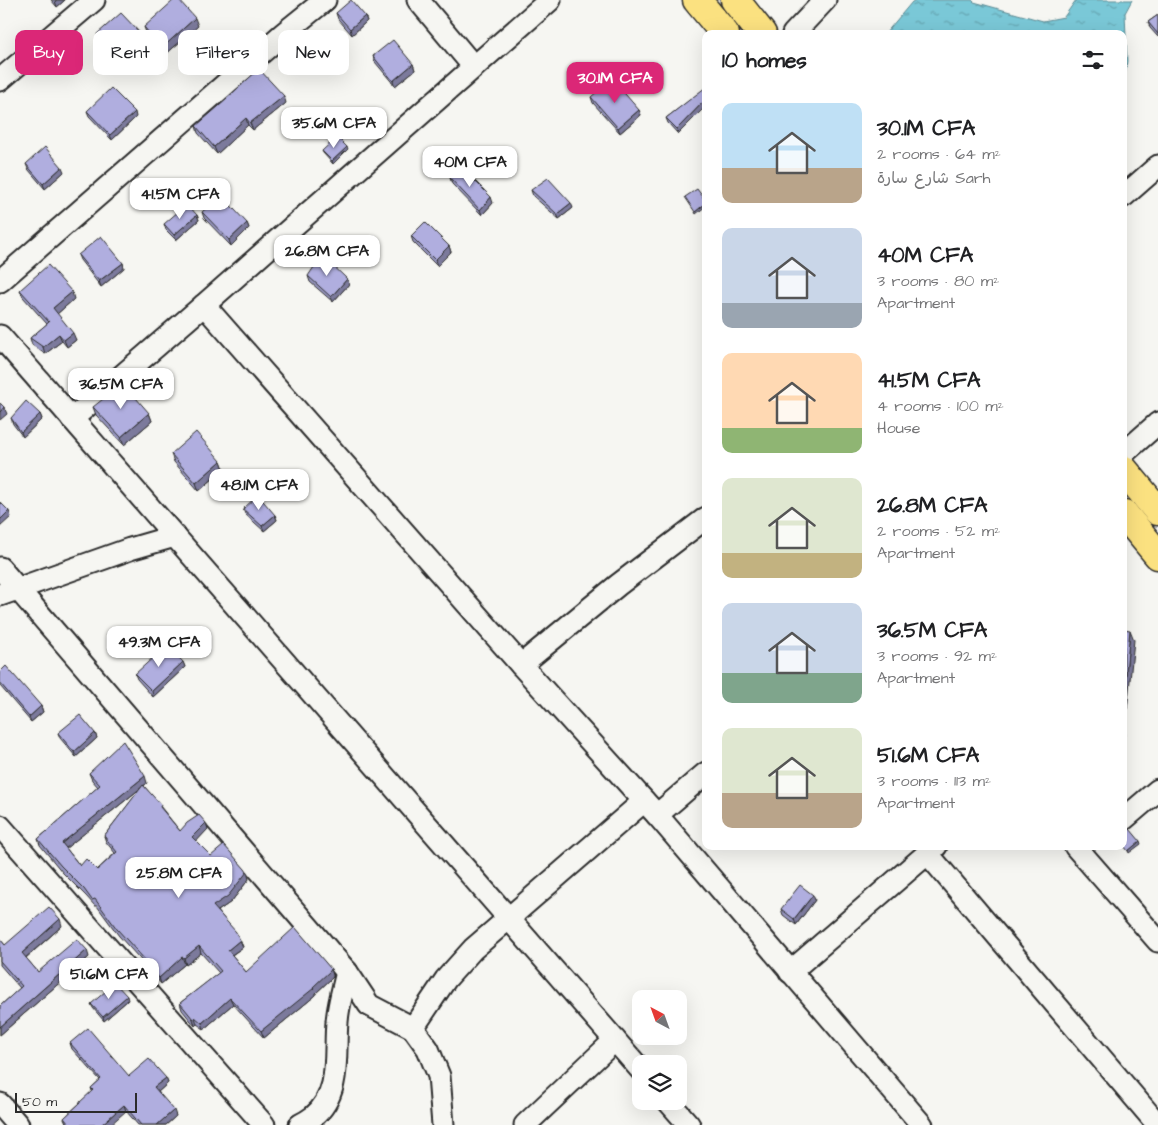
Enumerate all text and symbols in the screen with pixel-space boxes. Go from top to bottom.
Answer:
chip: Buy [15,30,83,75]
chip: Rent [93,30,168,75]
chip: Filters [178,30,268,75]
chip: New [278,30,349,75]
text: 10 homes [722,46,807,75]
icon: filters [1079,46,1107,74]
pin: 30.1M CFA [558,62,672,104]
text: 30.1M CFA [578,67,652,89]
pin: 35.6M CFA [277,106,391,149]
text: 35.6M CFA [292,112,376,134]
text: 30.1M CFA [877,114,975,143]
icon: home [762,123,822,183]
text: 2 rooms · 64 m² [877,143,1001,165]
pin: 40M CFA [424,146,516,188]
text: 40M CFA [433,151,507,173]
text: شارع سارة Sarh [877,167,991,189]
pin: 41.5M CFA [123,178,237,220]
text: 41.5M CFA [141,183,219,205]
pin: 26.8M CFA [270,234,384,277]
text: 26.8M CFA [285,240,369,262]
text: 40M CFA [877,241,973,270]
icon: home [762,248,822,308]
text: 3 rooms · 80 m² [877,270,999,292]
text: Apartment [877,292,955,314]
text: 41.5M CFA [877,366,980,395]
pin: 36.5M CFA [64,368,178,410]
text: 36.5M CFA [79,373,163,395]
icon: home [762,373,822,433]
text: 4 rooms · 100 m² [877,395,1004,417]
text: House [877,417,921,439]
pin: 48.1M CFA [202,468,316,511]
text: 48.1M CFA [220,474,298,496]
text: 26.8M CFA [877,491,987,520]
icon: home [762,498,822,558]
text: 2 rooms · 52 m² [877,520,1000,542]
text: Apartment [877,542,955,564]
text: 36.5M CFA [877,616,987,645]
icon: home [762,623,822,683]
pin: 49.3M CFA [102,626,216,668]
text: 49.3M CFA [118,631,200,653]
text: 3 rooms · 92 m² [877,645,997,667]
text: Apartment [877,667,955,689]
text: 51.6M CFA [877,741,979,770]
icon: home [762,748,822,808]
text: 3 rooms · 113 m² [877,770,991,792]
text: Apartment [877,792,955,814]
pin: 25.8M CFA [122,856,236,899]
text: 25.8M CFA [136,862,222,884]
pin: 51.6M CFA [52,958,166,1000]
text: 51.6M CFA [70,963,148,985]
north arrow [632,990,688,1045]
map controls [632,990,687,1110]
button: layers [632,1055,687,1110]
scale bar [15,1090,138,1113]
text: 50 m [22,1092,57,1112]

